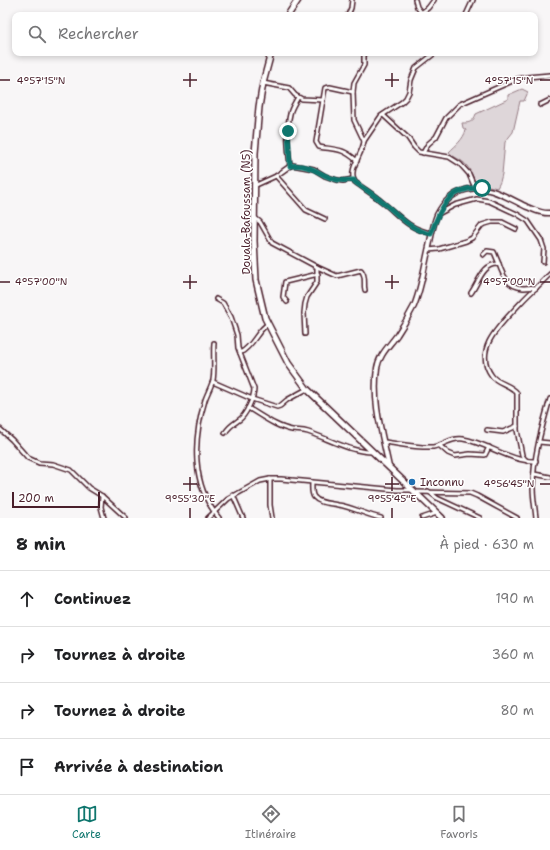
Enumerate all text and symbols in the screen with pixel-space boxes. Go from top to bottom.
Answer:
search box [12,12,538,56]
icon: search [26,23,48,45]
text: Rechercher [58,24,139,44]
text: 4°57'15"N [17,74,65,87]
text: 4°57'15"N [485,74,533,87]
route end [279,122,297,140]
street label: Douala-Bafoussam (N5) [239,149,254,275]
route start [473,179,491,197]
text: 4°57'00"N [15,275,67,288]
text: 4°57'00"N [483,275,535,288]
place label: Inconnu [420,475,464,490]
marker: Inconnu [407,477,417,487]
text: 4°56'45"N [484,477,535,490]
scale bar [12,490,100,509]
text: 200 m [18,491,54,506]
text: 9°55'30"E [165,492,215,505]
text: 9°55'45"E [367,492,417,505]
text: 8 min [16,533,66,555]
text: À pied · 630 m [440,536,534,553]
icon: ahead [16,588,38,610]
text: Continuez [54,589,131,609]
text: 190 m [495,590,534,607]
icon: right [16,644,38,666]
text: Tournez à droite [54,645,186,665]
text: 360 m [492,646,534,663]
icon: right [16,700,38,722]
text: Tournez à droite [54,701,186,721]
text: 80 m [500,702,534,719]
icon: arrive [16,756,38,778]
text: Arrivée à destination [54,757,223,777]
tab: Carte [72,803,101,842]
tab: Itinéraire [245,803,296,842]
tab: Favoris [440,803,478,842]

